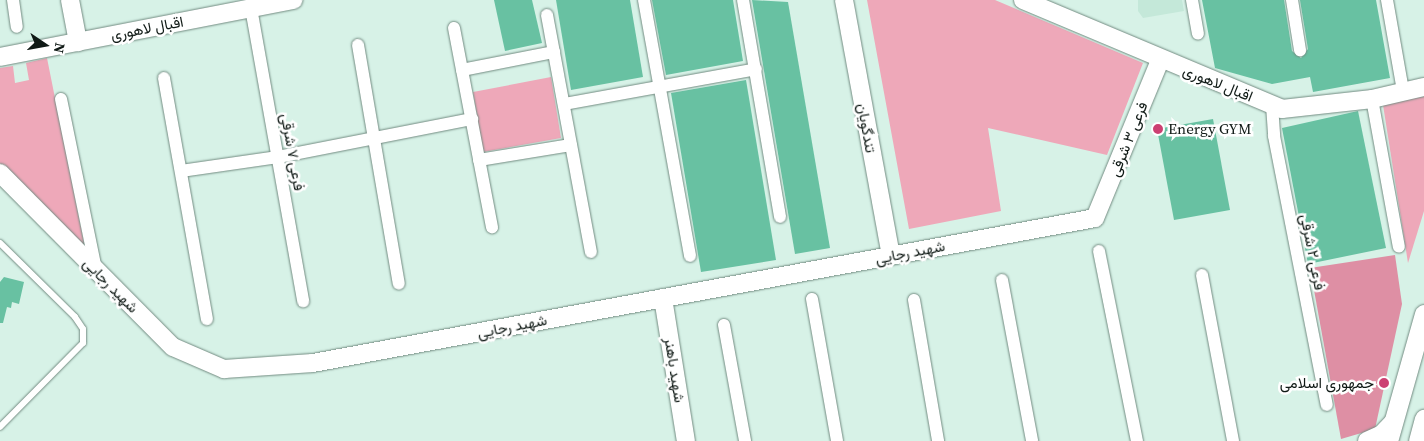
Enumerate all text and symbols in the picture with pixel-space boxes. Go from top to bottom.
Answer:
street label: اقبال لاهوری [109,12,185,44]
north arrow [20,20,70,70]
text: N [49,41,71,55]
street label: اقبال لاهوری [1180,61,1256,105]
street label: فرعی ۳ شرقی [1105,99,1151,179]
street label: تندگویان [854,102,880,154]
street label: فرعی ۷ شرقی [277,112,309,192]
place label: Energy GYM [1168,120,1252,138]
marker: Energy GYM [1152,123,1164,135]
street label: فرعی ۲ شرقی [1297,212,1329,292]
street label: شهید رجایی [874,236,946,268]
street label: شهید رجایی [80,254,142,316]
street label: شهید رجایی [476,310,548,342]
street label: شهید باهنر [661,336,689,404]
place label: جمهوری اسلامی [1280,374,1374,392]
marker: جمهوری اسلامی [1378,377,1390,389]

